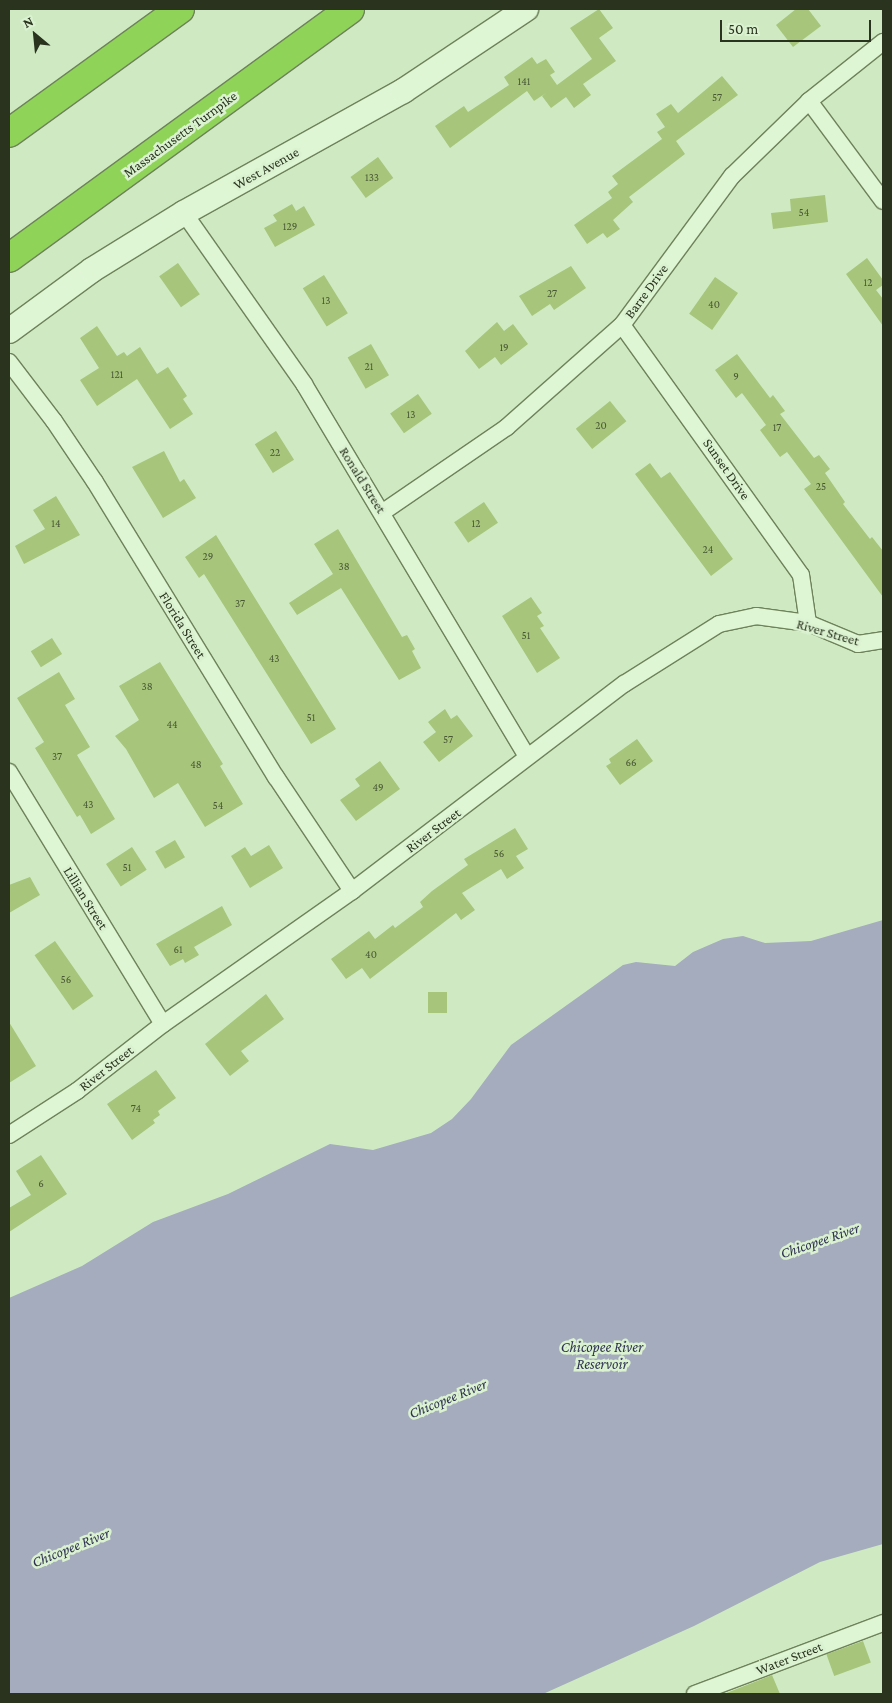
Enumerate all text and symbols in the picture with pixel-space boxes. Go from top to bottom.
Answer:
north arrow [10,10,60,60]
scale bar [722,10,873,42]
text: N [20,12,36,31]
text: 50 m [728,21,758,37]
house number: 141 [518,74,530,88]
street label: Massachusetts Turnpike [120,87,240,181]
house number: 57 [712,90,722,104]
street label: West Avenue [230,143,302,193]
house number: 133 [365,170,379,184]
house number: 54 [799,205,809,219]
house number: 129 [283,219,297,233]
street label: Barre Drive [621,261,671,321]
house number: 12 [864,275,872,289]
house number: 27 [547,286,557,300]
house number: 13 [322,293,330,307]
house number: 40 [708,297,720,311]
house number: 19 [499,340,509,354]
house number: 21 [365,359,373,373]
house number: 121 [111,367,123,381]
house number: 9 [733,369,739,383]
house number: 13 [407,407,415,421]
house number: 20 [595,418,607,432]
house number: 17 [773,420,781,434]
street label: Sunset Drive [700,435,754,503]
street label: Ronald Street [336,444,390,516]
house number: 22 [270,445,280,459]
house number: 25 [816,479,826,493]
house number: 14 [51,516,61,530]
house number: 12 [472,516,480,530]
house number: 24 [703,542,713,556]
house number: 29 [203,549,213,563]
house number: 38 [338,559,350,573]
street label: Florida Street [156,589,210,661]
house number: 37 [235,596,245,610]
street label: River Street [795,615,861,649]
house number: 51 [522,628,530,642]
house number: 43 [269,651,279,665]
house number: 38 [141,679,153,693]
house number: 51 [307,710,315,724]
house number: 44 [166,717,178,731]
house number: 57 [443,732,453,746]
house number: 37 [52,749,62,763]
house number: 66 [625,755,637,769]
house number: 48 [190,757,202,771]
house number: 49 [372,780,384,794]
house number: 43 [83,797,93,811]
house number: 54 [213,798,223,812]
street label: River Street [402,804,464,856]
house number: 56 [494,846,504,860]
house number: 51 [123,860,131,874]
street label: Lillian Street [60,863,112,933]
house number: 61 [173,942,183,956]
house number: 40 [365,947,377,961]
house number: 56 [61,972,71,986]
street label: River Street [75,1042,137,1094]
house number: 74 [131,1101,141,1115]
house number: 6 [38,1176,44,1190]
water label: Chicopee River [778,1219,862,1263]
water label: Chicopee River Reservoir [561,1338,643,1373]
water label: Chicopee River [406,1375,490,1423]
water label: Chicopee River [29,1524,113,1572]
street label: Water Street [753,1638,825,1678]

